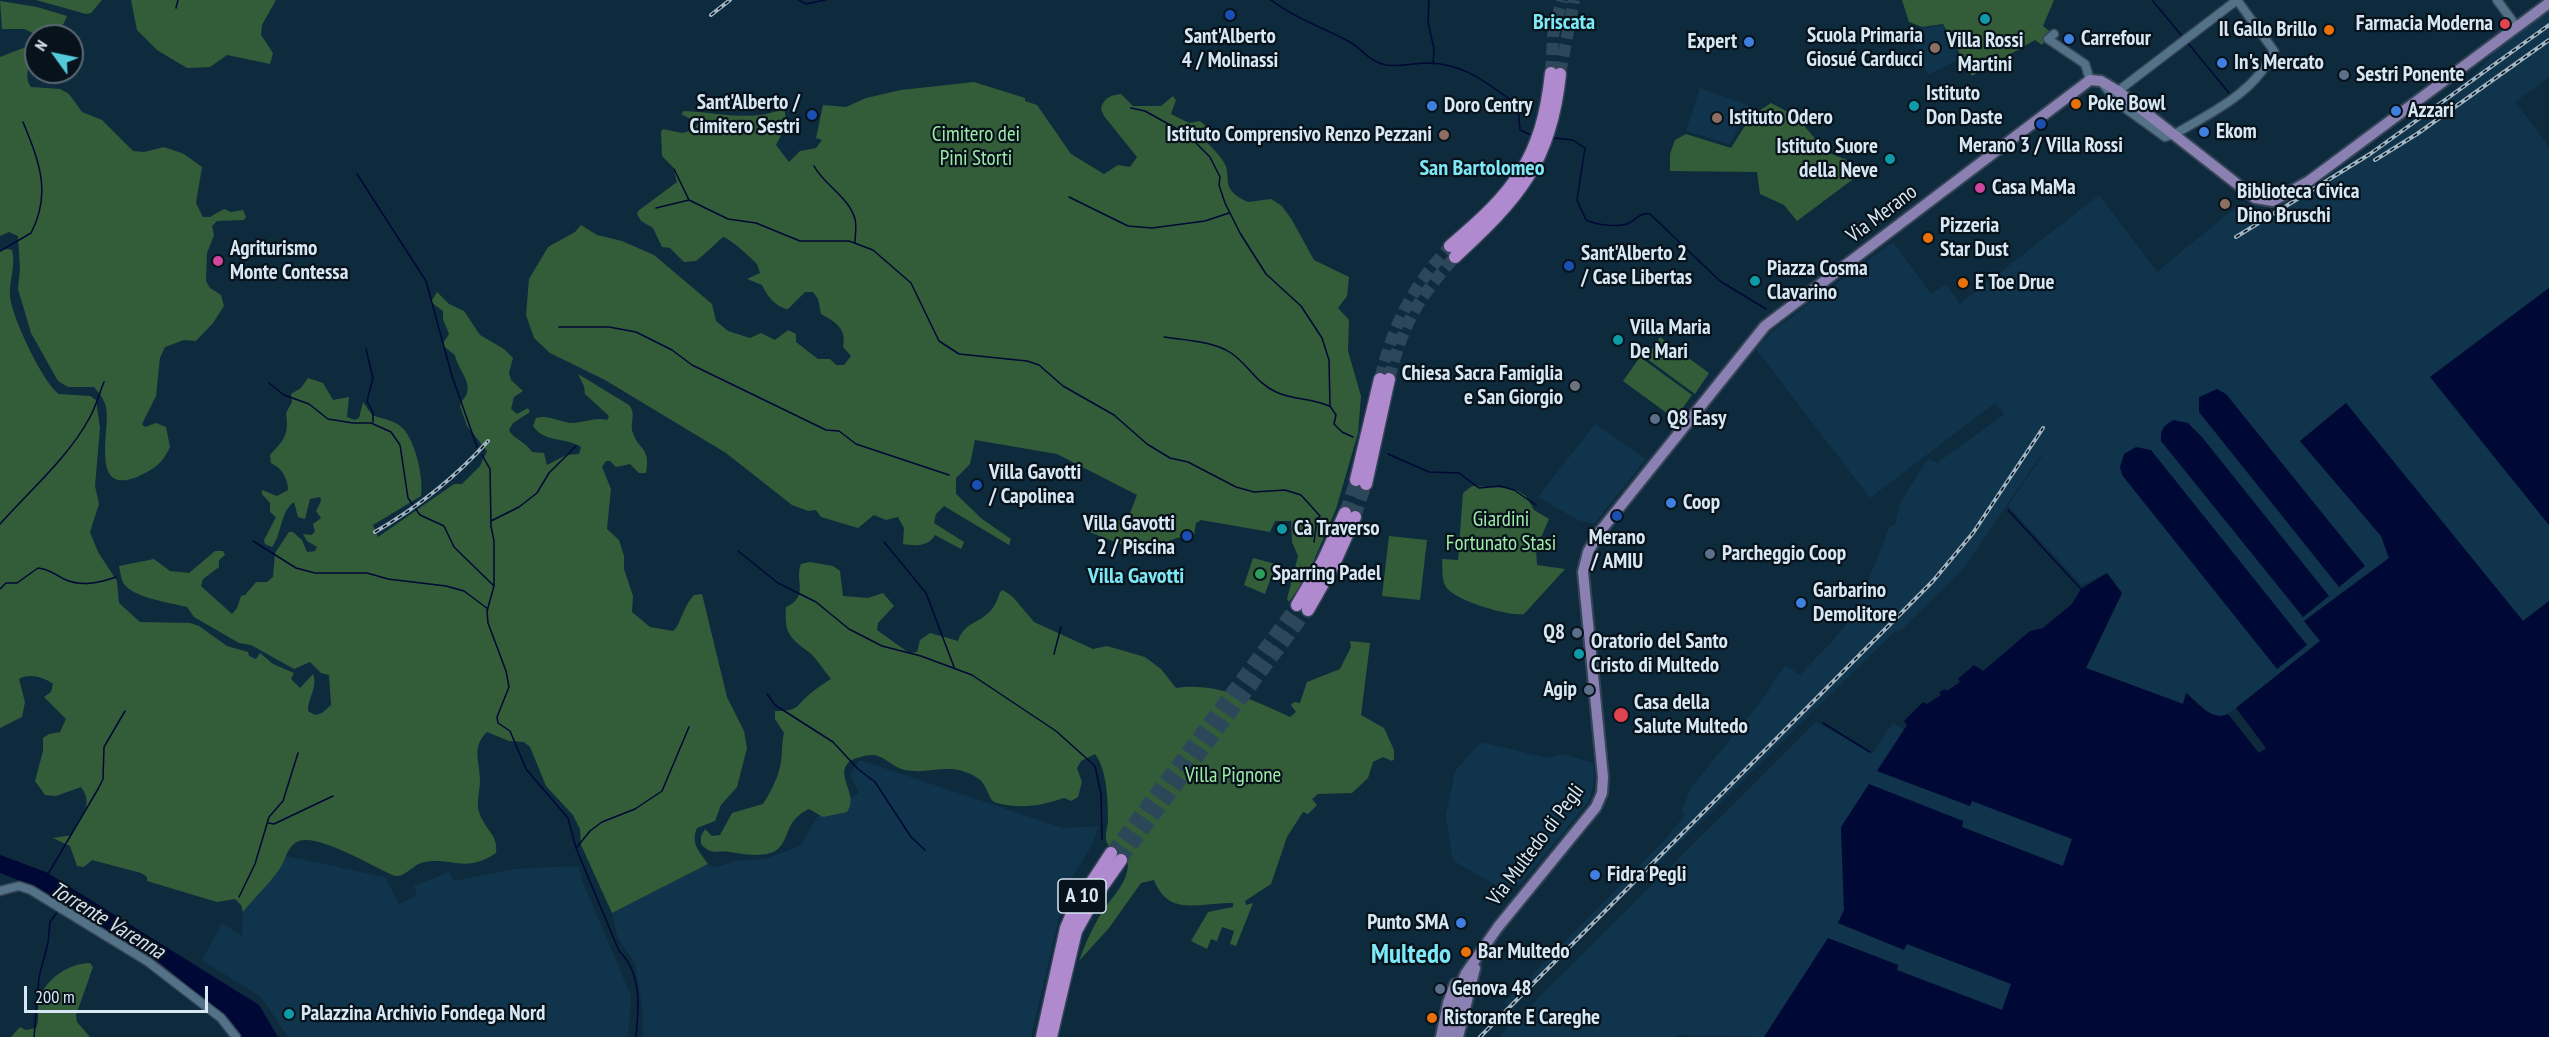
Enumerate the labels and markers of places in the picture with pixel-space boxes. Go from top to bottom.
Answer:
marker: Sant'Alberto 4 / Molinassi [1223,8,1237,22]
place label: Farmacia Moderna [2356,11,2493,37]
marker: Villa Rossi Martini [1978,12,1992,26]
place label: Il Gallo Brillo [2219,17,2317,43]
marker: Farmacia Moderna [2498,17,2512,31]
place label: Scuola Primaria Giosué Carducci [1806,23,1923,73]
marker: Il Gallo Brillo [2322,23,2336,37]
place label: Sant'Alberto 4 / Molinassi [1182,24,1278,74]
place label: Carrefour [2081,26,2151,52]
place label: Villa Rossi Martini [1947,28,2023,78]
place label: Expert [1688,29,1737,55]
marker: Carrefour [2062,32,2076,46]
marker: Expert [1742,35,1756,49]
marker: Scuola Primaria Giosué Carducci [1928,41,1942,55]
place label: In's Mercato [2234,50,2324,76]
marker: In's Mercato [2215,56,2229,70]
place label: Sestri Ponente [2356,62,2465,88]
marker: Sestri Ponente [2337,68,2351,82]
place label: Istituto Don Daste [1926,81,2003,131]
place label: Sant'Alberto / Cimitero Sestri [690,90,800,140]
place label: Poke Bowl [2088,91,2166,117]
place label: Doro Centry [1444,93,1532,119]
marker: Poke Bowl [2069,97,2083,111]
place label: Azzari [2408,98,2454,124]
marker: Doro Centry [1425,99,1439,113]
marker: Istituto Don Daste [1907,99,1921,113]
marker: Azzari [2389,104,2403,118]
place label: Istituto Odero [1729,105,1833,131]
marker: Sant'Alberto / Cimitero Sestri [805,108,819,122]
marker: Istituto Odero [1710,111,1724,125]
marker: Merano 3 / Villa Rossi [2034,117,2048,131]
place label: Ekom [2216,119,2257,145]
place label: Istituto Comprensivo Renzo Pezzani [1166,122,1432,148]
marker: Ekom [2197,125,2211,139]
marker: Istituto Comprensivo Renzo Pezzani [1437,128,1451,142]
place label: Merano 3 / Villa Rossi [1959,133,2123,159]
place label: Istituto Suore della Neve [1777,134,1878,184]
marker: Istituto Suore della Neve [1883,152,1897,166]
place label: Casa MaMa [1992,175,2076,201]
place label: Biblioteca Civica Dino Bruschi [2237,179,2359,229]
marker: Casa MaMa [1973,181,1987,195]
marker: Biblioteca Civica Dino Bruschi [2218,197,2232,211]
place label: Pizzeria Star Dust [1940,213,2009,263]
marker: Pizzeria Star Dust [1921,231,1935,245]
place label: Agriturismo Monte Contessa [230,236,348,286]
place label: Sant'Alberto 2 / Case Libertas [1581,241,1692,291]
marker: Agriturismo Monte Contessa [211,254,225,268]
place label: Piazza Cosma Clavarino [1767,256,1868,306]
marker: Sant'Alberto 2 / Case Libertas [1562,259,1576,273]
place label: E Toe Drue [1975,270,2054,296]
marker: Piazza Cosma Clavarino [1748,274,1762,288]
marker: E Toe Drue [1956,276,1970,290]
place label: Villa Maria De Mari [1630,315,1711,365]
marker: Villa Maria De Mari [1611,333,1625,347]
place label: Chiesa Sacra Famiglia e San Giorgio [1402,361,1563,411]
marker: Chiesa Sacra Famiglia e San Giorgio [1568,379,1582,393]
place label: Q8 Easy [1667,406,1726,432]
marker: Q8 Easy [1648,412,1662,426]
place label: Villa Gavotti / Capolinea [989,460,1081,510]
marker: Villa Gavotti / Capolinea [970,478,984,492]
place label: Coop [1683,490,1720,516]
marker: Coop [1664,496,1678,510]
marker: Merano / AMIU [1610,509,1624,523]
place label: Villa Gavotti 2 / Piscina [1083,511,1175,561]
place label: Cà Traverso [1294,516,1380,542]
marker: Cà Traverso [1275,522,1289,536]
place label: Merano / AMIU [1589,525,1645,575]
marker: Villa Gavotti 2 / Piscina [1180,529,1194,543]
place label: Parcheggio Coop [1722,541,1846,567]
marker: Parcheggio Coop [1703,547,1717,561]
place label: Sparring Padel [1272,561,1381,587]
marker: Sparring Padel [1253,567,1267,581]
place label: Garbarino Demolitore [1813,578,1897,628]
marker: Garbarino Demolitore [1794,596,1808,610]
place label: Q8 [1543,620,1565,646]
marker: Q8 [1570,626,1584,640]
place label: Oratorio del Santo Cristo di Multedo [1591,629,1728,679]
marker: Oratorio del Santo Cristo di Multedo [1572,647,1586,661]
place label: Agip [1543,677,1577,703]
marker: Agip [1582,683,1596,697]
place label: Casa della Salute Multedo [1634,690,1748,740]
marker: Casa della Salute Multedo [1612,706,1630,724]
place label: Fidra Pegli [1607,862,1687,888]
marker: Fidra Pegli [1588,868,1602,882]
place label: Punto SMA [1367,910,1449,936]
marker: Punto SMA [1454,916,1468,930]
place label: Bar Multedo [1478,939,1570,965]
marker: Bar Multedo [1459,945,1473,959]
place label: Genova 48 [1452,976,1532,1002]
marker: Genova 48 [1433,982,1447,996]
place label: Palazzina Archivio Fondega Nord [301,1001,545,1027]
place label: Ristorante E Careghe [1444,1005,1600,1031]
marker: Palazzina Archivio Fondega Nord [282,1007,296,1021]
marker: Ristorante E Careghe [1425,1011,1439,1025]

